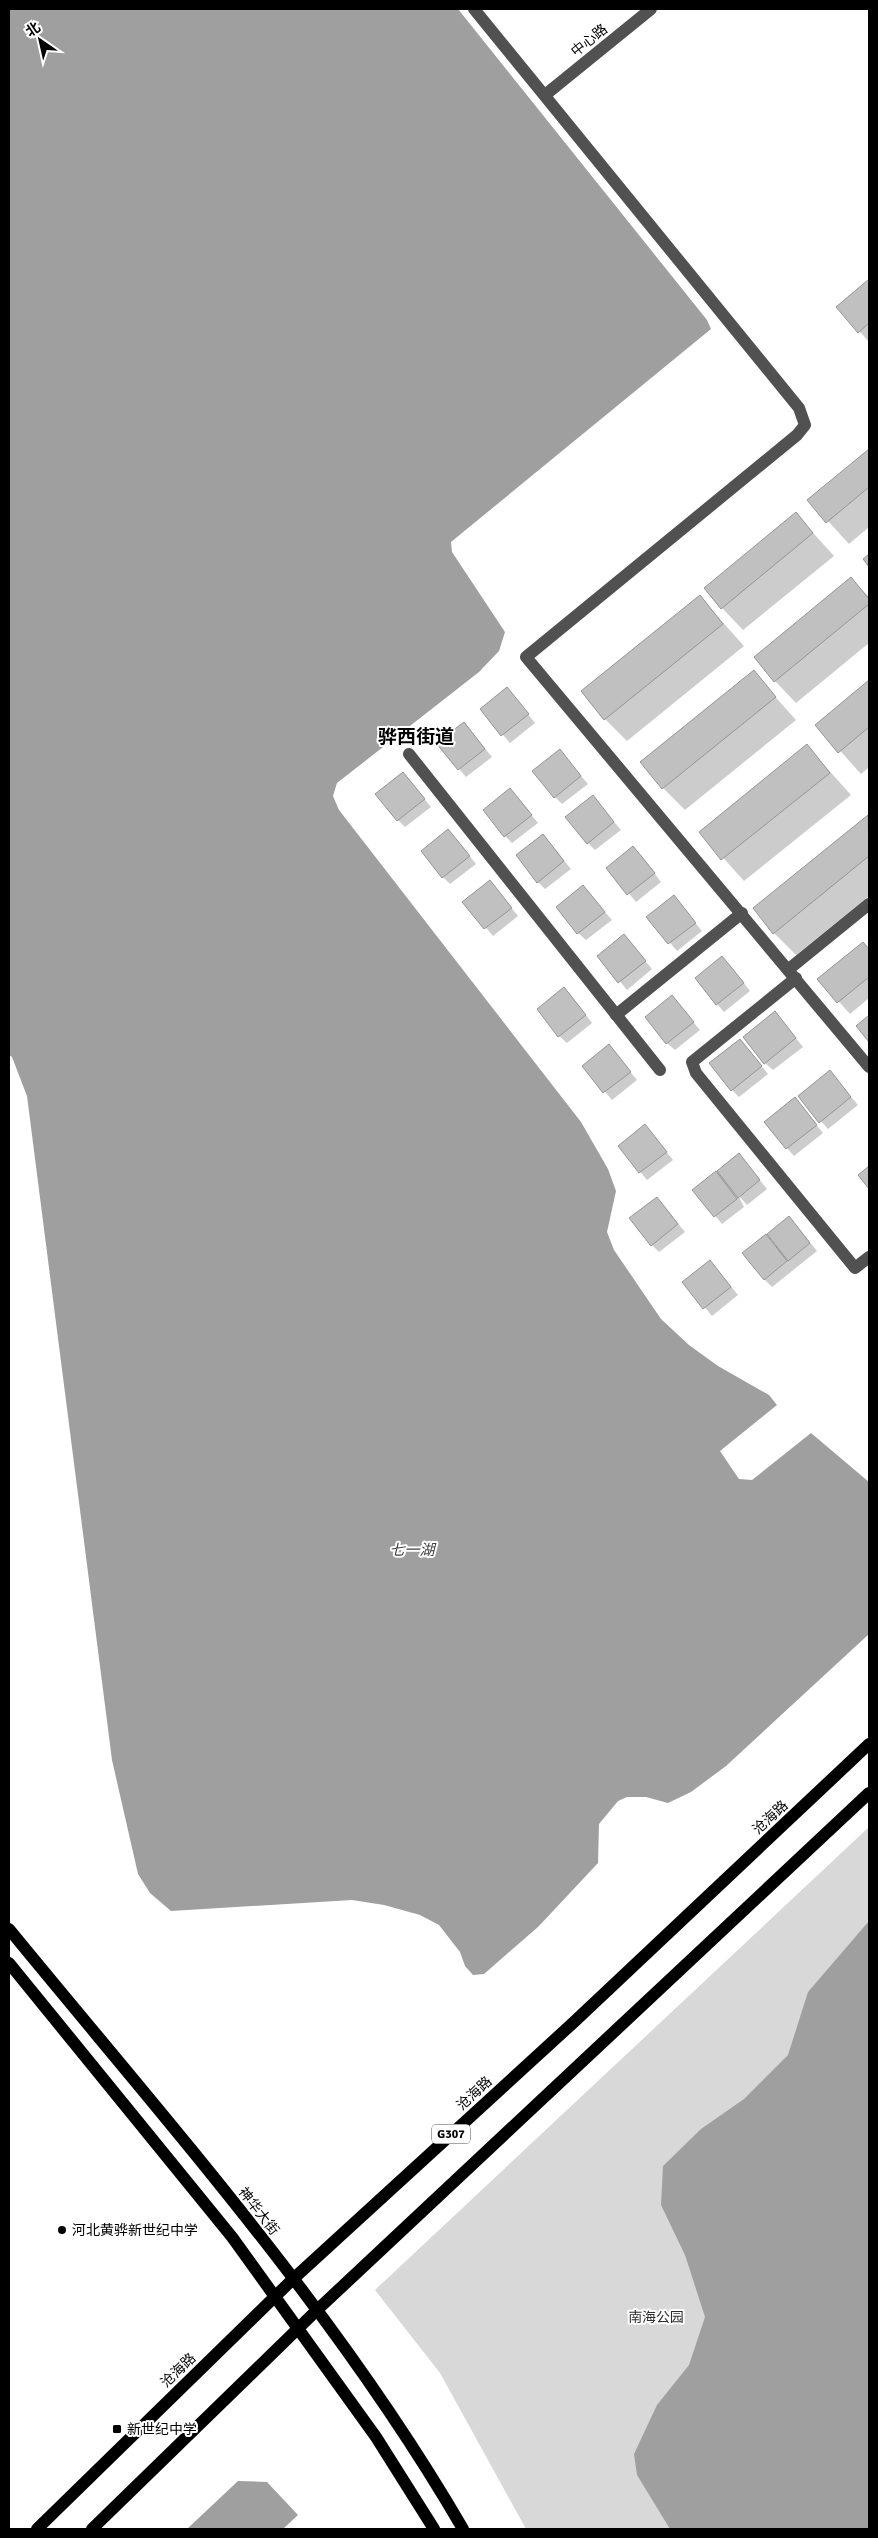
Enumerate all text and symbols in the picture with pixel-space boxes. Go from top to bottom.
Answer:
north arrow [15,15,65,65]
text: 北 [22,19,44,41]
street label: 中心路 [568,21,611,60]
district label: 骅西街道 [378,725,454,749]
water label: 七一湖 [389,1541,436,1559]
street label: 沧海路 [749,1797,791,1838]
street label: 沧海路 [453,2073,495,2114]
road number: G307 [432,2124,470,2144]
street label: 神华大街 [235,2184,283,2239]
place label: 河北黄骅新世纪中学 [72,2222,198,2239]
marker: 河北黄骅新世纪中学 [56,2224,68,2236]
park label: 南海公园 [628,2309,684,2326]
street label: 沧海路 [157,2350,199,2391]
place label: 新世纪中学 [127,2421,197,2438]
marker: 新世纪中学 [111,2423,123,2435]

